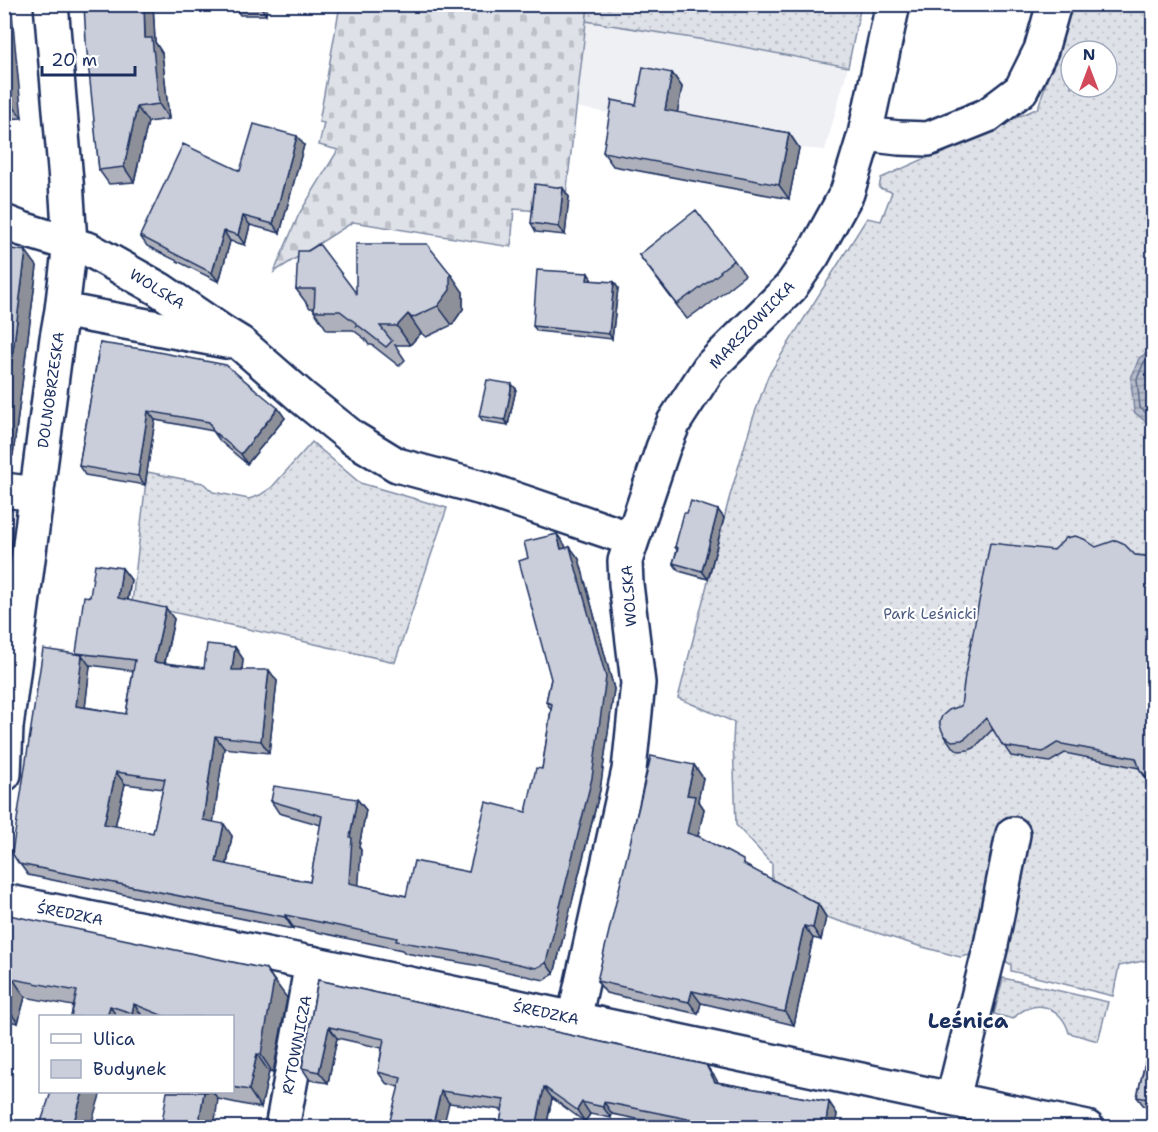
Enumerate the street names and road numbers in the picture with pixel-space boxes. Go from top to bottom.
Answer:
street label: WOLSKA [126,264,189,314]
street label: MARSZOWICKA [705,277,799,373]
street label: DOLNOBRZESKA [33,331,69,449]
street label: WOLSKA [617,564,641,627]
street label: ŚREDZKA [35,897,105,930]
street label: RYTOWNICZA [278,994,316,1096]
street label: ŚREDZKA [511,995,581,1030]

